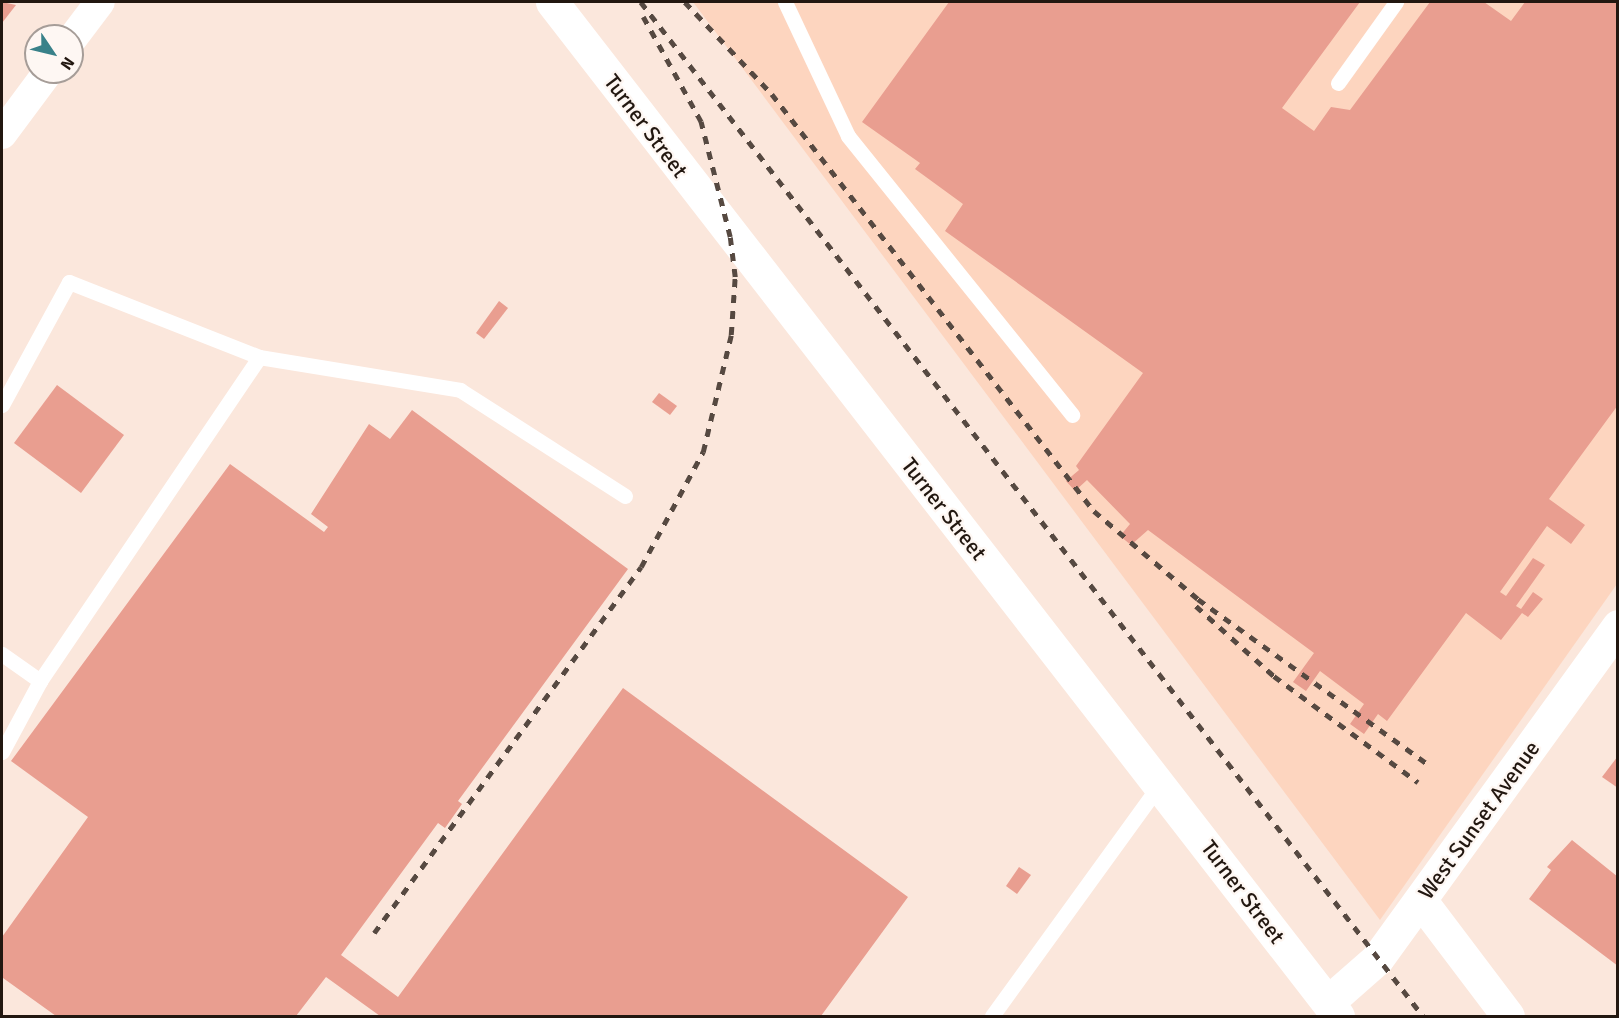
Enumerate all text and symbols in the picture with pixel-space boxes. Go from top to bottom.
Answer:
north arrow [24,24,84,84]
text: N [56,53,78,73]
street label: Turner Street [599,69,693,183]
street label: Turner Street [896,453,992,565]
street label: West Sunset Avenue [1413,736,1545,904]
street label: Turner Street [1196,835,1290,949]

